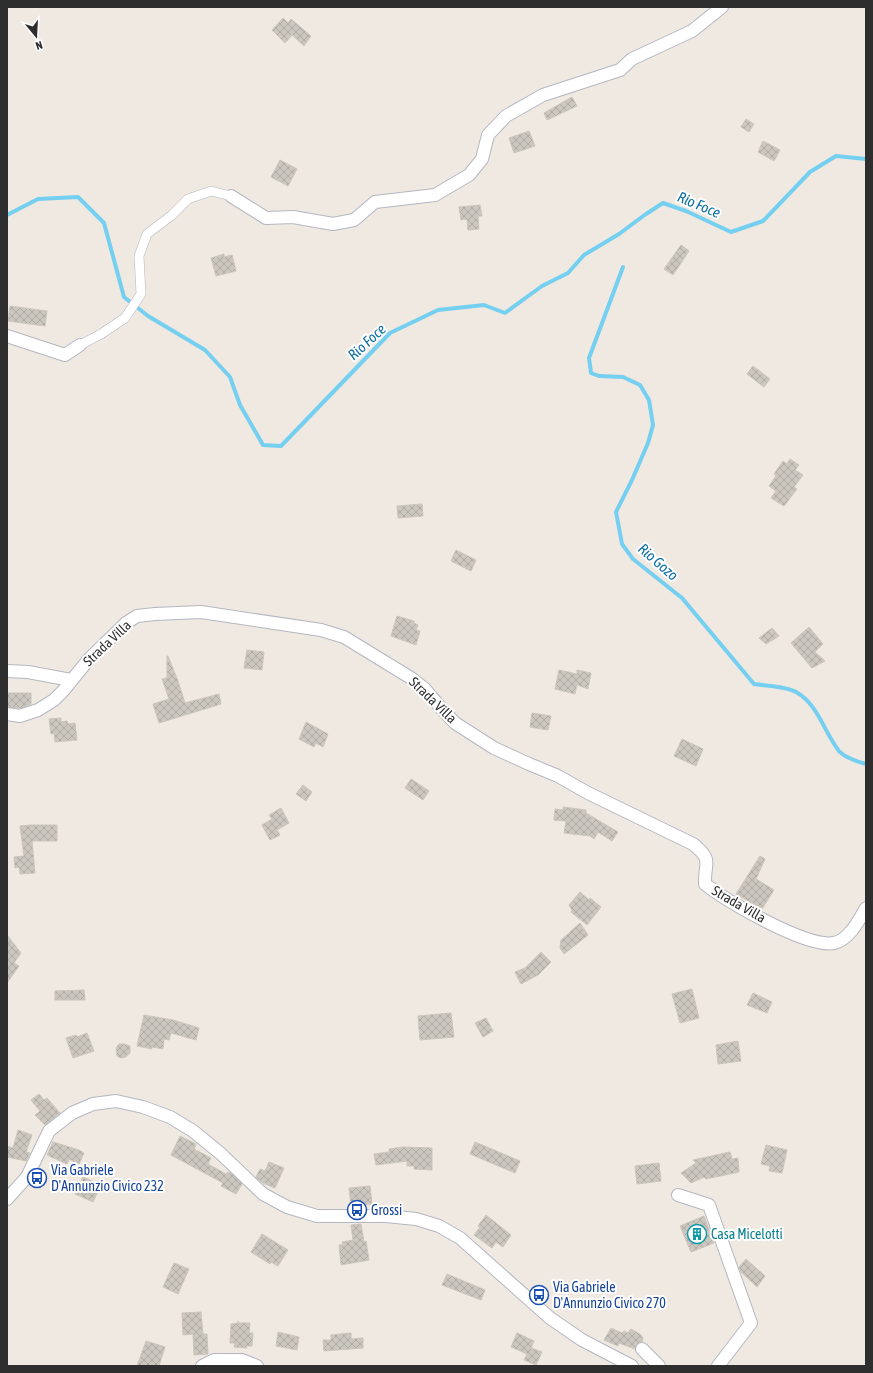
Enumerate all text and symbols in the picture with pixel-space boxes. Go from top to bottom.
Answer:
north arrow [16,16,56,56]
text: N [34,39,44,52]
water label: Rio Foce [675,188,723,221]
water label: Rio Foce [344,320,389,363]
water label: Rio Gozo [635,540,682,584]
street label: Strada Villa [80,617,134,669]
street label: Strada Villa [406,674,460,726]
street label: Strada Villa [709,882,769,926]
place label: Via Gabriele D'Annunzio Civico 232 [51,1162,164,1194]
bus stop icon: Via Gabriele D'Annunzio Civico 232 [26,1167,48,1189]
bus stop icon: Grossi [346,1199,368,1221]
place label: Grossi [371,1202,402,1218]
building icon: Casa Micelotti [686,1223,708,1245]
place label: Casa Micelotti [711,1226,783,1242]
place label: Via Gabriele D'Annunzio Civico 270 [553,1279,666,1311]
bus stop icon: Via Gabriele D'Annunzio Civico 270 [528,1284,550,1306]

